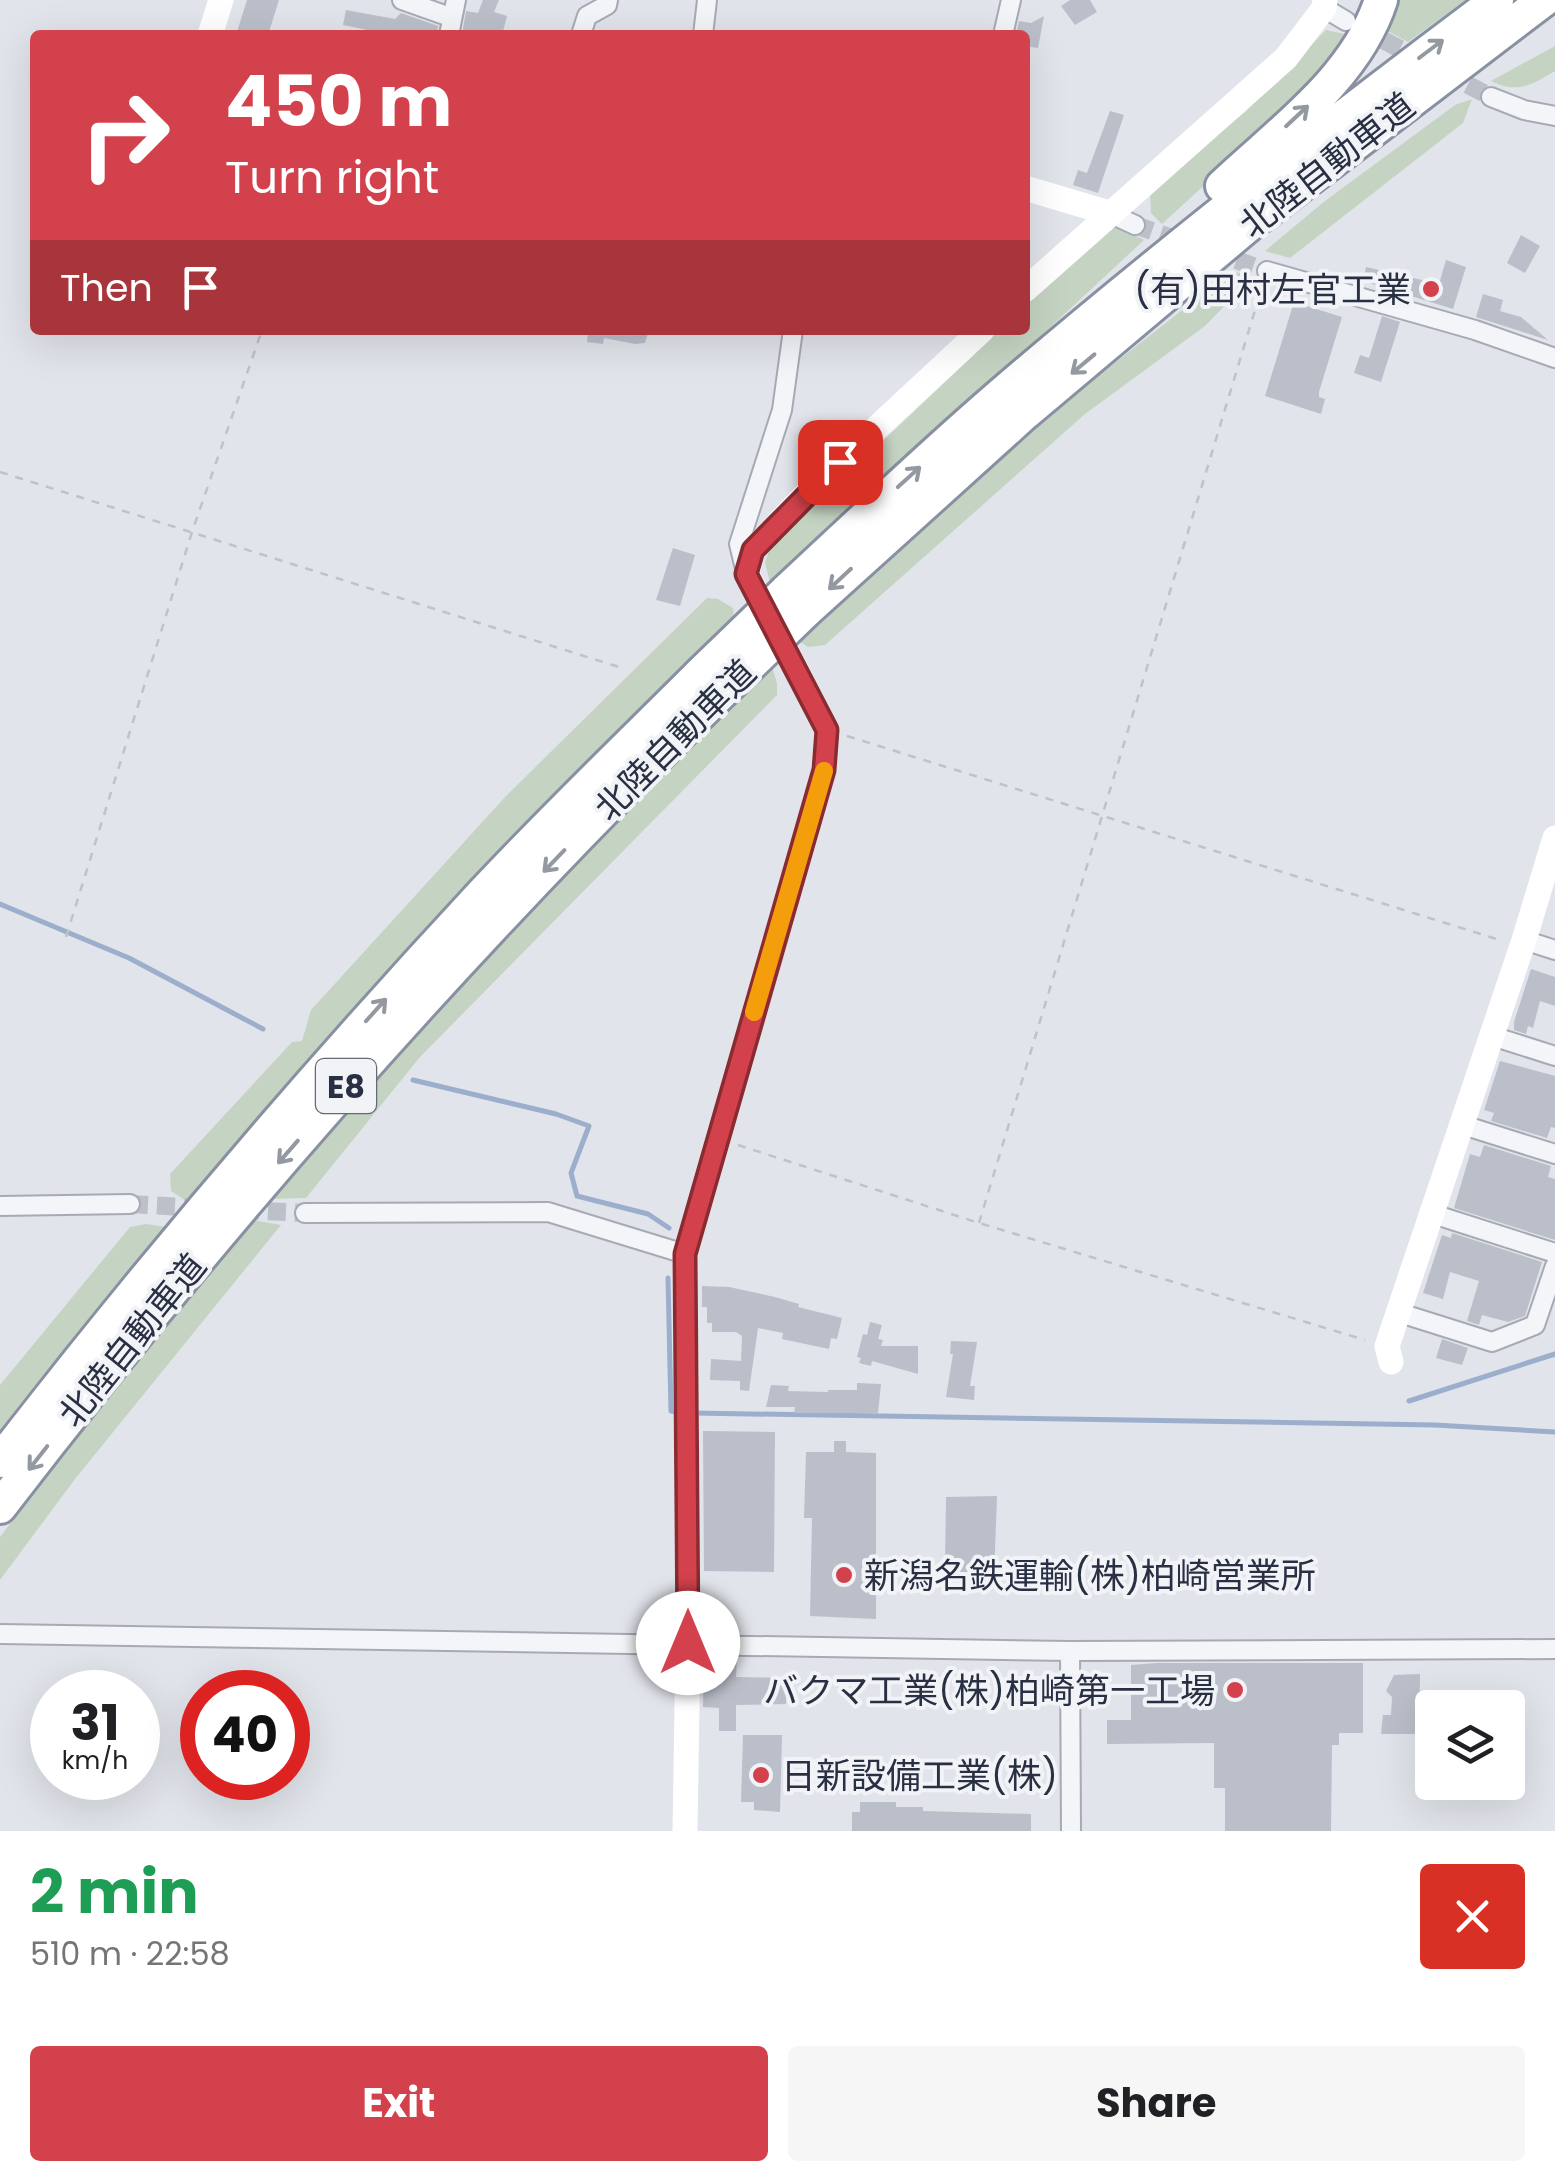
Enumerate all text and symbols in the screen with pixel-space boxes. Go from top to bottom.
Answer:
one-way arrow [1417,39,1444,60]
text: 450 m [225,52,453,151]
icon: right [60,70,190,200]
street label: 北陸自動車道 [1229,81,1425,249]
one-way arrow [1284,104,1308,128]
text: Turn right [225,146,439,209]
icon: arrive [173,260,228,315]
text: Then [60,261,153,314]
place label: (有)田村左官工業 [1134,265,1411,314]
marker: (有)田村左官工業 [1420,278,1442,300]
one-way arrow [1071,352,1096,375]
pin [798,420,883,505]
icon: arrive [813,435,868,490]
one-way arrow [896,466,921,489]
one-way arrow [828,568,853,591]
street label: 北陸自動車道 [583,648,767,832]
one-way arrow [543,848,567,872]
one-way arrow [364,998,387,1023]
road number: E8 [316,1059,376,1113]
one-way arrow [276,1139,299,1164]
street label: 北陸自動車道 [47,1243,217,1437]
one-way arrow [27,1444,48,1471]
place label: 新潟名鉄運輸(株)柏崎営業所 [864,1551,1316,1600]
marker: 新潟名鉄運輸(株)柏崎営業所 [833,1564,855,1586]
position arrow [636,1591,740,1695]
place label: バクマ工業(株)柏崎第一工場 [763,1666,1215,1715]
speed limit sign: 40 [180,1670,310,1800]
marker: バクマ工業(株)柏崎第一工場 [1224,1679,1246,1701]
text: 31 [70,1687,120,1758]
map controls [1415,1690,1525,1800]
button: layers [1415,1690,1525,1800]
text: km/h [62,1743,128,1778]
place label: 日新設備工業(株) [781,1751,1058,1800]
marker: 日新設備工業(株) [750,1764,772,1786]
text: 2 min [30,1850,199,1934]
button: close [1420,1864,1525,1969]
text: 510 m · 22:58 [30,1931,230,1976]
button: Exit [30,2046,768,2161]
button: Share [788,2046,1525,2161]

